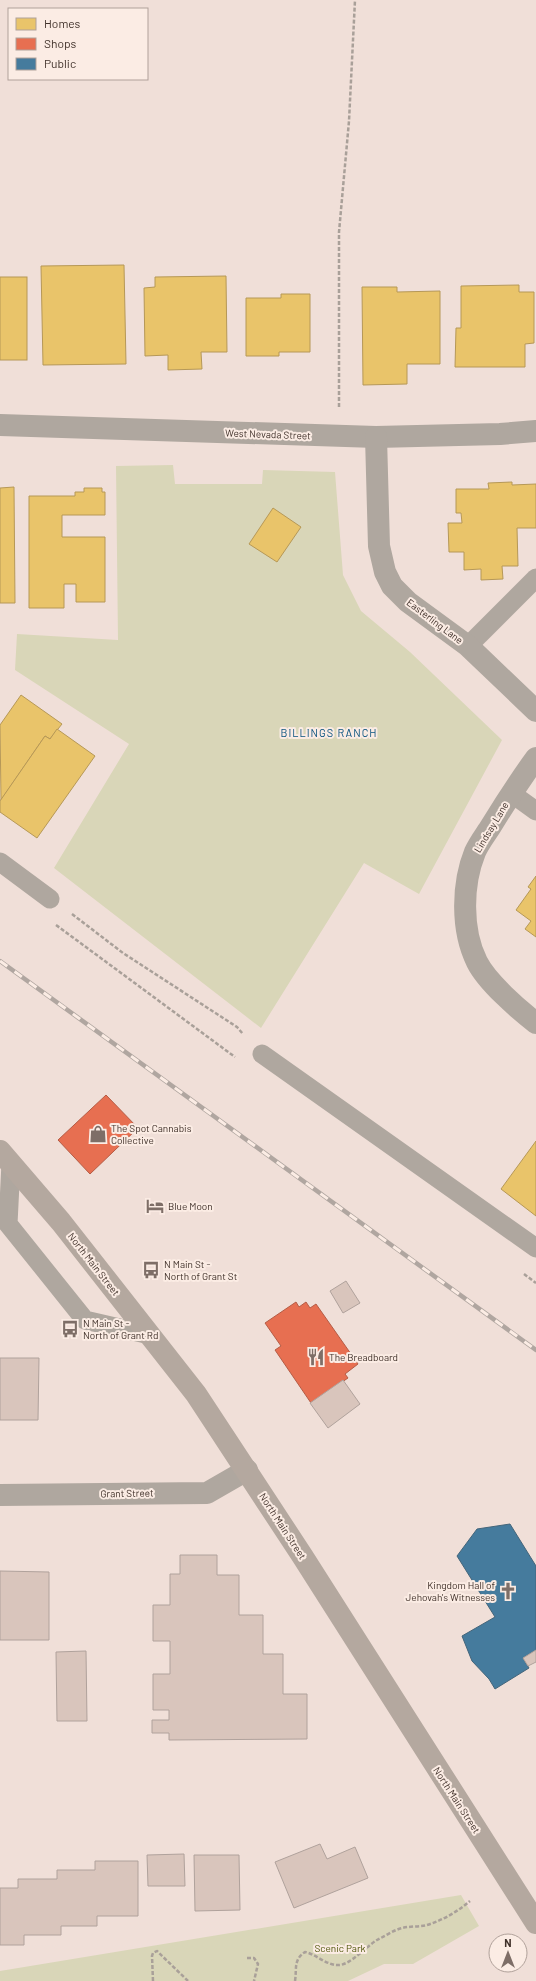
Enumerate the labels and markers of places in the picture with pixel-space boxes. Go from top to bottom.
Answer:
place label: The Spot Cannabis Collective [111,1122,192,1146]
shop icon: The Spot Cannabis Collective [88,1124,108,1144]
hotel icon: Blue Moon [145,1196,165,1216]
place label: Blue Moon [168,1200,213,1212]
place label: N Main St - North of Grant St [164,1258,238,1282]
bus stop icon: N Main St - North of Grant St [141,1260,161,1280]
place label: N Main St - North of Grant Rd [83,1317,158,1341]
bus stop icon: N Main St - North of Grant Rd [60,1319,80,1339]
restaurant icon: The Breadboard [306,1347,326,1367]
place label: The Breadboard [329,1351,398,1363]
place label: Kingdom Hall of Jehovah's Witnesses [406,1579,495,1603]
church icon: Kingdom Hall of Jehovah's Witnesses [498,1581,518,1601]

